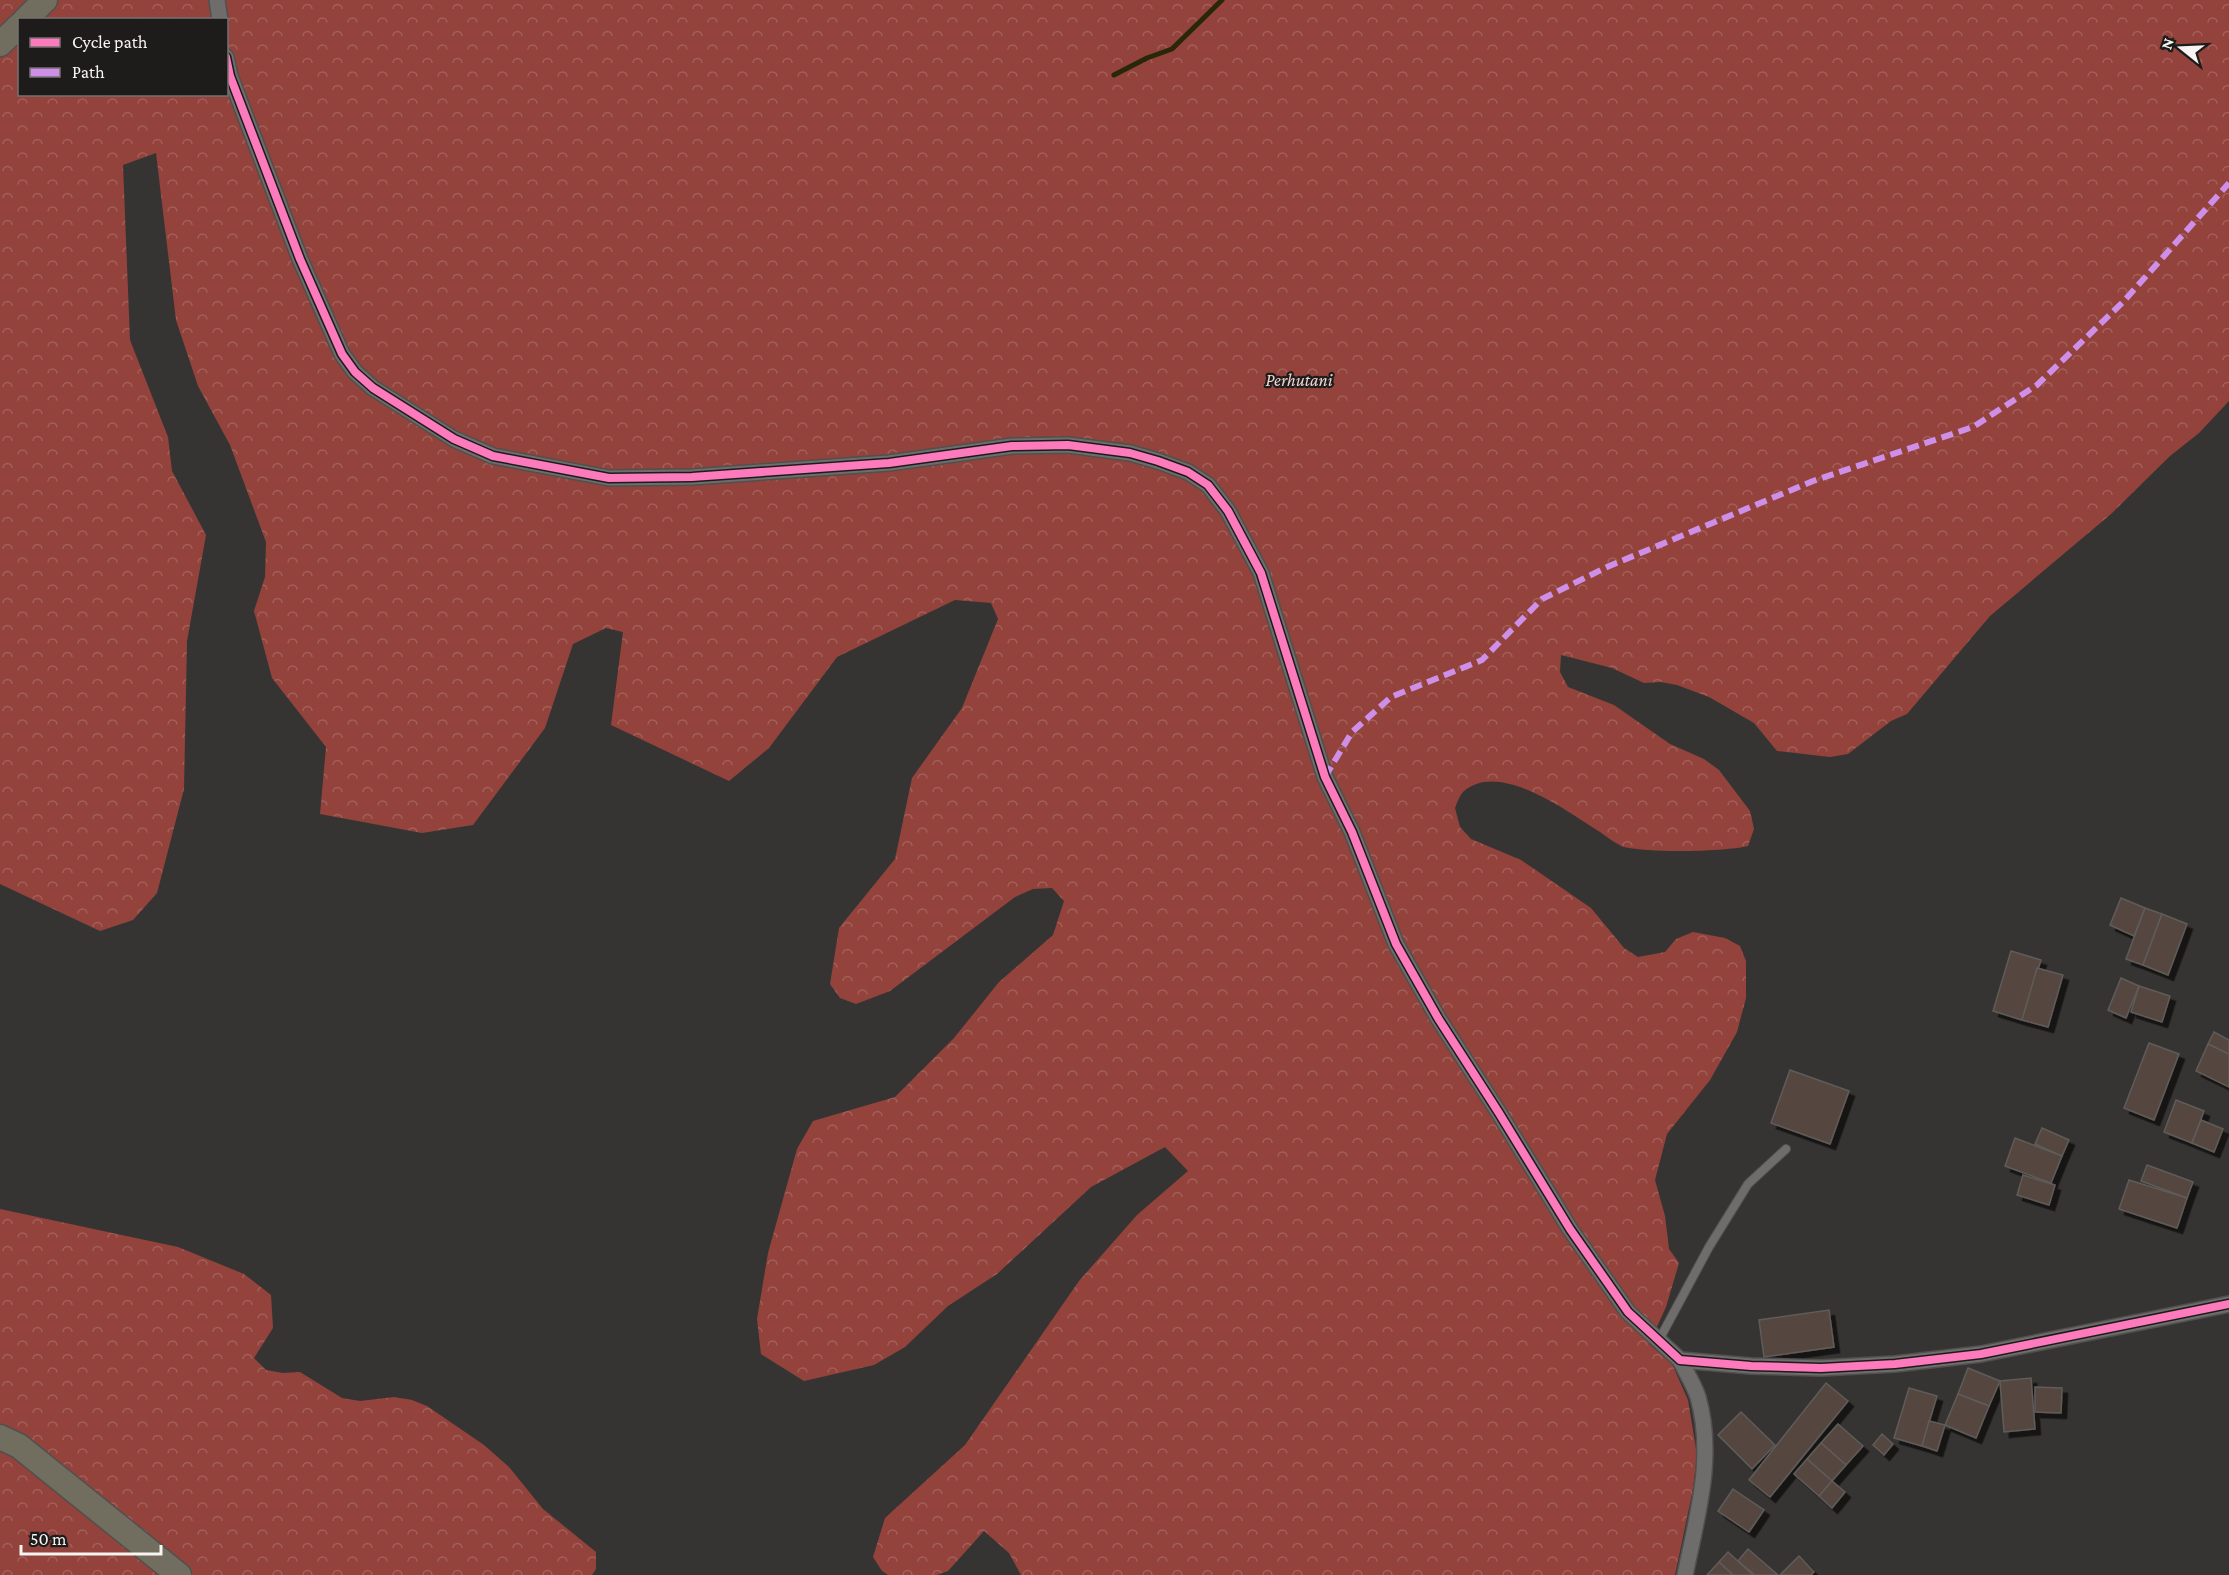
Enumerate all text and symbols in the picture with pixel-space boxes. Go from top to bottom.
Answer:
legend [18,18,228,96]
north arrow [2151,18,2211,78]
text: Cycle path [72,32,148,52]
text: N [2157,36,2177,51]
text: Path [72,62,105,82]
park label: Perhutani [1265,370,1333,390]
scale bar [21,1518,160,1556]
text: 50 m [30,1529,67,1549]

